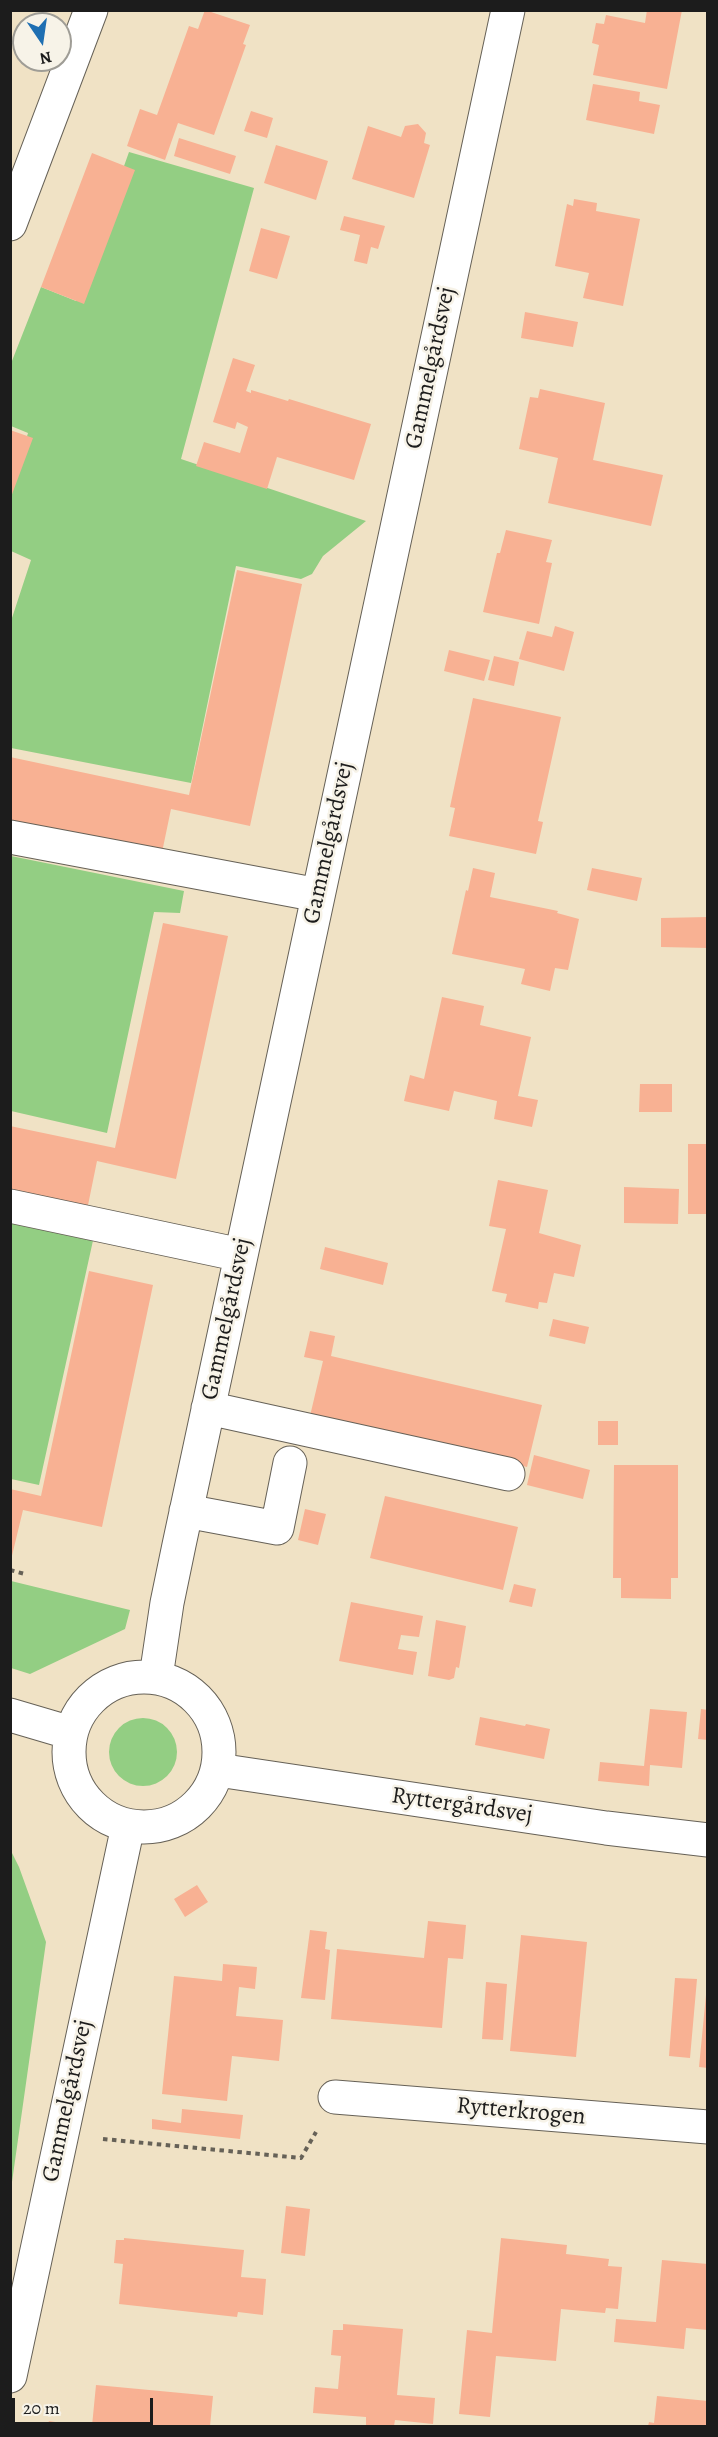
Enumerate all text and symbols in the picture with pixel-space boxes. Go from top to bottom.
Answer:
north arrow [12,12,72,72]
text: N [37,46,54,70]
street label: Gammelgårdsvej [400,284,462,452]
street label: Gammelgårdsvej [298,759,360,927]
street label: Gammelgårdsvej [196,1235,258,1403]
street label: Ryttergårdsvej [390,1782,534,1830]
street label: Gammelgårdsvej [37,2017,99,2185]
street label: Rytterkrogen [455,2092,587,2132]
scale bar [15,2386,156,2424]
text: 20 m [23,2396,60,2420]

